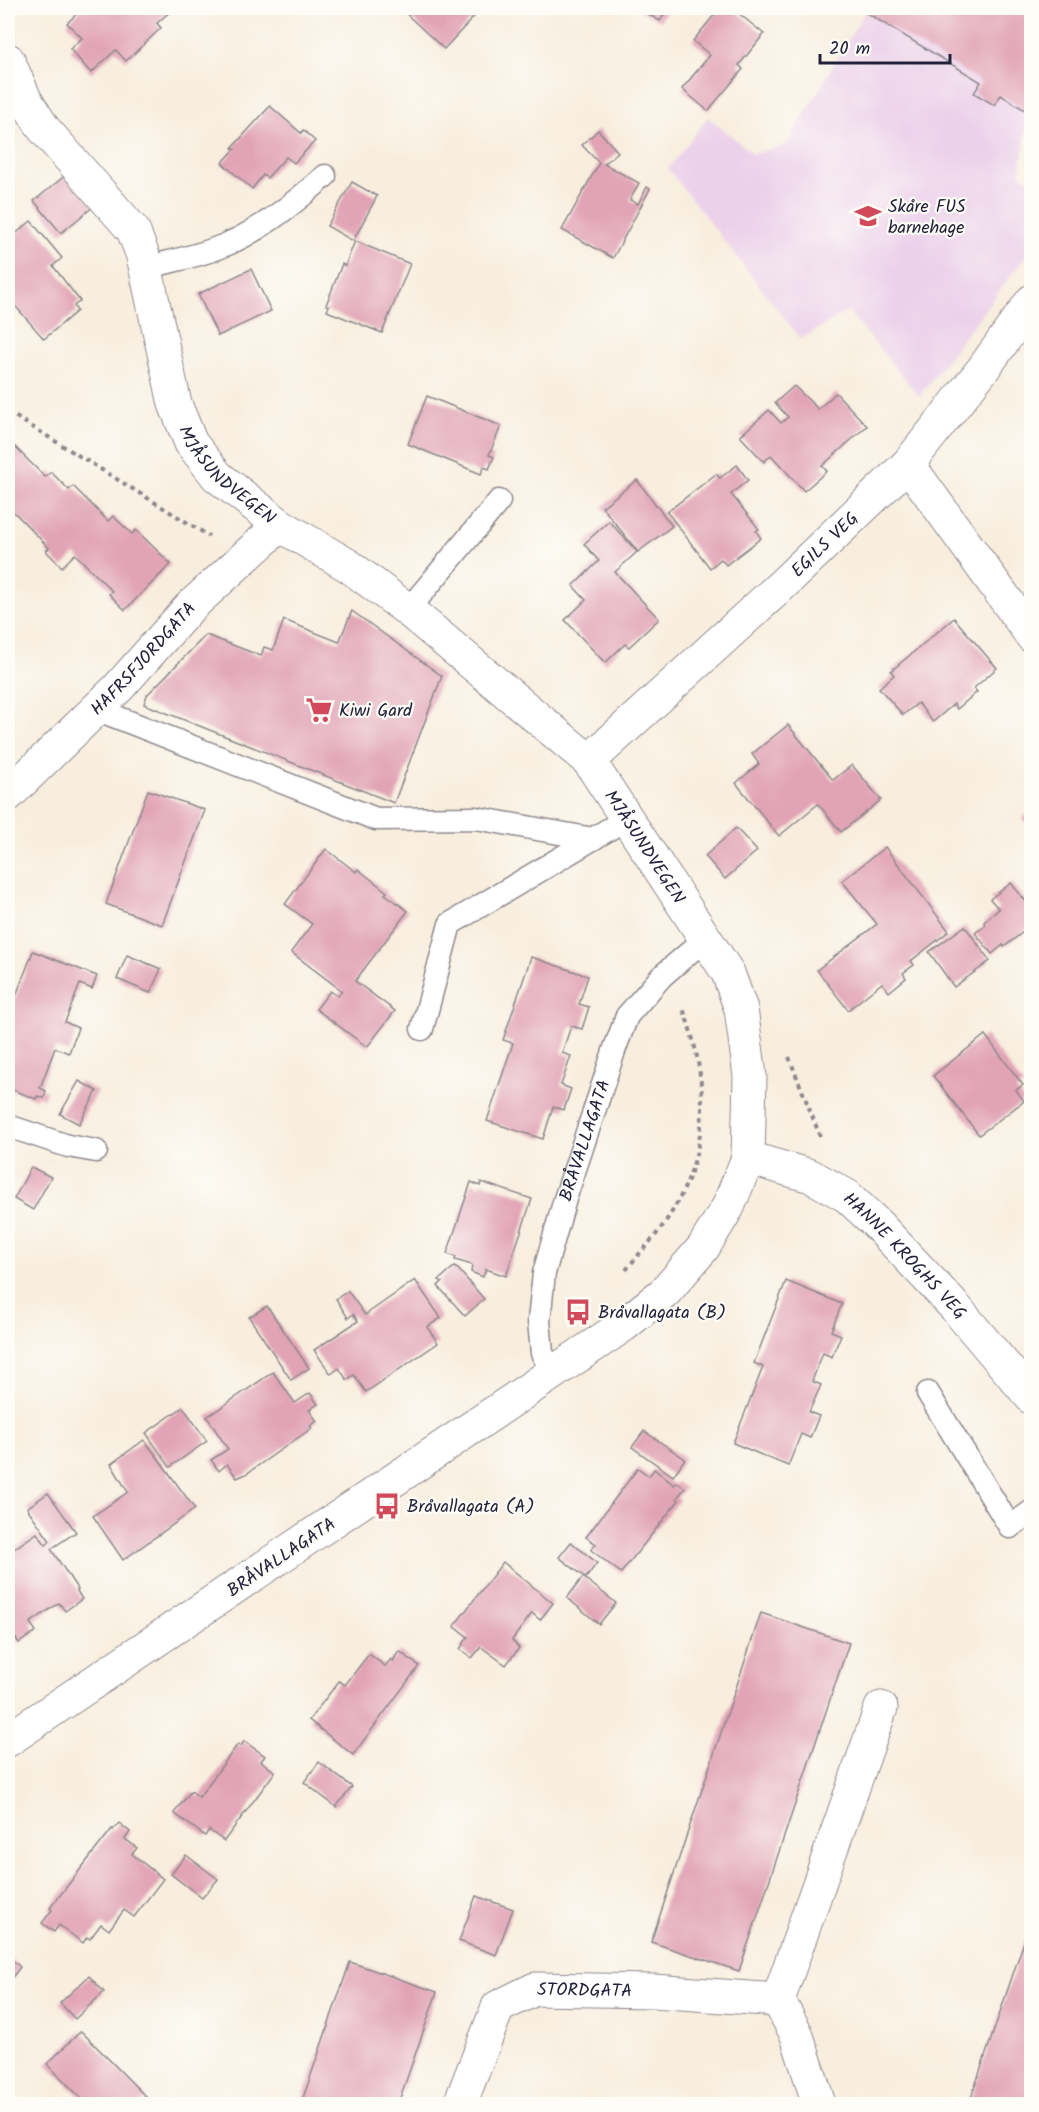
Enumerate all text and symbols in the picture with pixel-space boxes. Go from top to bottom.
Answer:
scale bar [820,27,950,65]
text: 20 m [829,35,870,64]
place label: Skåre FUS barnehage [888,193,966,243]
school or university icon: Skåre FUS barnehage [853,201,883,231]
street label: MJÅSUNDVEGEN [169,422,282,533]
street label: EGILS VEG [785,505,866,585]
street label: HAFRSFJORDGATA [84,596,204,724]
supermarket icon: Kiwi Gard [304,695,334,725]
place label: Kiwi Gard [339,697,413,726]
street label: MJÅSUNDVEGEN [596,785,692,910]
street label: BRÅVALLAGATA [552,1076,620,1205]
street label: HANNE KROGHS VEG [835,1186,973,1327]
bus stop icon: Bråvallagata (B) [563,1297,593,1327]
place label: Bråvallagata (B) [598,1299,726,1328]
bus stop icon: Bråvallagata (A) [372,1491,402,1521]
place label: Bråvallagata (A) [407,1493,535,1522]
street label: BRÅVALLAGATA [221,1511,342,1606]
street label: STORDGATA [537,1976,632,2007]

